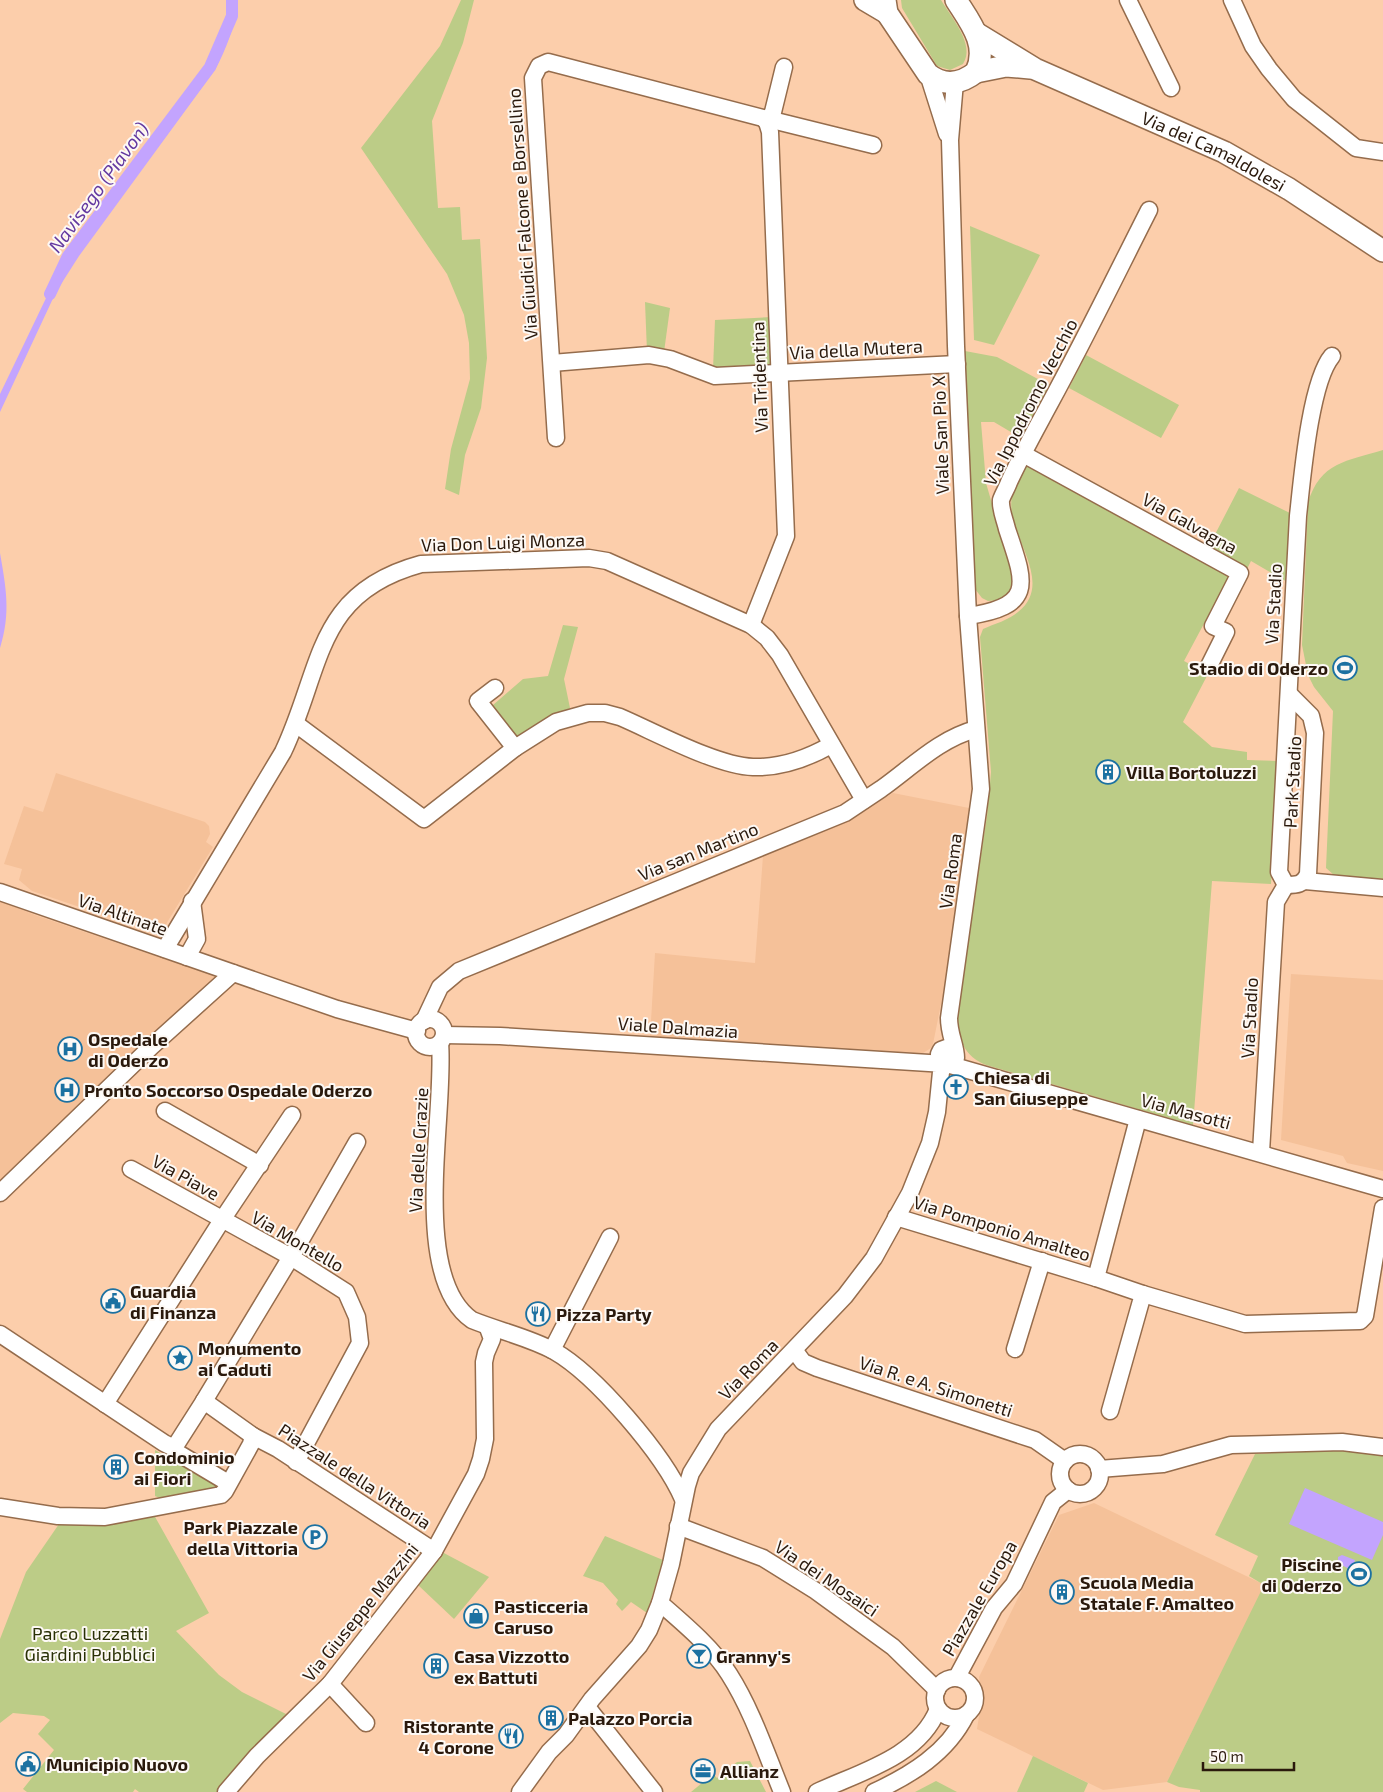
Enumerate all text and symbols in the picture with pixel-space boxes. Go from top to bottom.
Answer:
street label: Via Giudici Falcone e Borsellino [502,88,542,340]
street label: Via dei Camaldolesi [1138,106,1290,196]
water label: Navisego (Piavon) [43,117,153,257]
street label: Via Ippodromo Vecchio [978,315,1082,489]
street label: Via Tridentina [746,321,772,433]
street label: Via della Mutera [789,335,923,363]
street label: Viale San Pio X [927,375,953,495]
street label: Via Galvagna [1139,488,1241,558]
street label: Via Don Luigi Monza [421,528,585,556]
street label: Via Stadio [1260,563,1286,645]
sports icon: Stadio di Oderzo [1332,655,1358,681]
place label: Stadio di Oderzo [1189,657,1328,679]
street label: Park Stadio [1279,735,1305,829]
building icon: Villa Bortoluzzi [1095,759,1121,785]
place label: Villa Bortoluzzi [1126,761,1257,783]
street label: Via san Martino [635,817,761,885]
street label: Via Roma [934,832,966,910]
street label: Via Altinate [75,888,171,940]
street label: Via Stadio [1236,977,1262,1059]
street label: Viale Dalmazia [617,1012,739,1042]
place label: Ospedale di Oderzo [88,1028,169,1071]
hospital icon: Ospedale di Oderzo [57,1036,83,1062]
place label: Chiesa di San Giuseppe [974,1066,1088,1109]
church icon: Chiesa di San Giuseppe [943,1074,969,1100]
hospital icon: Pronto Soccorso Ospedale Oderzo [54,1077,80,1103]
place label: Pronto Soccorso Ospedale Oderzo [84,1079,372,1101]
street label: Via delle Grazie [404,1087,432,1213]
street label: Via Masotti [1138,1088,1234,1134]
street label: Via Piave [149,1150,223,1204]
street label: Via Pomponio Amalteo [911,1191,1093,1265]
street label: Via Montello [248,1206,348,1276]
place label: Guardia di Finanza [130,1280,216,1323]
public building icon: Guardia di Finanza [100,1288,126,1314]
restaurant icon: Pizza Party [525,1301,551,1327]
place label: Pizza Party [556,1303,653,1325]
street label: Via Roma [714,1334,782,1404]
place label: Monumento ai Caduti [198,1337,301,1380]
place icon: Monumento ai Caduti [167,1345,193,1371]
street label: Via R. e A. Simonetti [857,1351,1015,1421]
street label: Piazzale della Vittoria [275,1418,435,1534]
place label: Condominio ai Fiori [134,1446,235,1489]
building icon: Condominio ai Fiori [103,1454,129,1480]
place label: Park Piazzale della Vittoria [184,1516,298,1559]
parking icon: Park Piazzale della Vittoria [302,1524,328,1550]
street label: Via dei Mosaici [771,1535,883,1621]
street label: Piazzale Europa [937,1536,1021,1660]
street label: Via Giuseppe Mazzini [297,1538,423,1686]
place label: Piscine di Oderzo [1261,1553,1342,1596]
sports icon: Piscine di Oderzo [1346,1561,1372,1587]
place label: Scuola Media Statale F. Amalteo [1080,1571,1234,1614]
building icon: Scuola Media Statale F. Amalteo [1049,1579,1075,1605]
place label: Pasticceria Caruso [494,1595,588,1638]
shop icon: Pasticceria Caruso [463,1603,489,1629]
park label: Parco Luzzatti Giardini Pubblici [25,1622,155,1665]
bar icon: Granny's [686,1643,712,1669]
place label: Casa Vizzotto ex Battuti [454,1645,569,1688]
place label: Granny's [716,1645,791,1667]
building icon: Casa Vizzotto ex Battuti [423,1653,449,1679]
building icon: Palazzo Porcia [538,1705,564,1731]
place label: Palazzo Porcia [568,1707,692,1729]
place label: Ristorante 4 Corone [404,1715,494,1758]
restaurant icon: Ristorante 4 Corone [498,1723,524,1749]
scale bar [1203,1740,1294,1772]
text: 50 m [1210,1747,1244,1765]
public building icon: Municipio Nuovo [15,1751,41,1777]
place label: Municipio Nuovo [46,1753,188,1775]
office icon: Allianz [690,1758,716,1784]
place label: Allianz [720,1760,779,1782]

